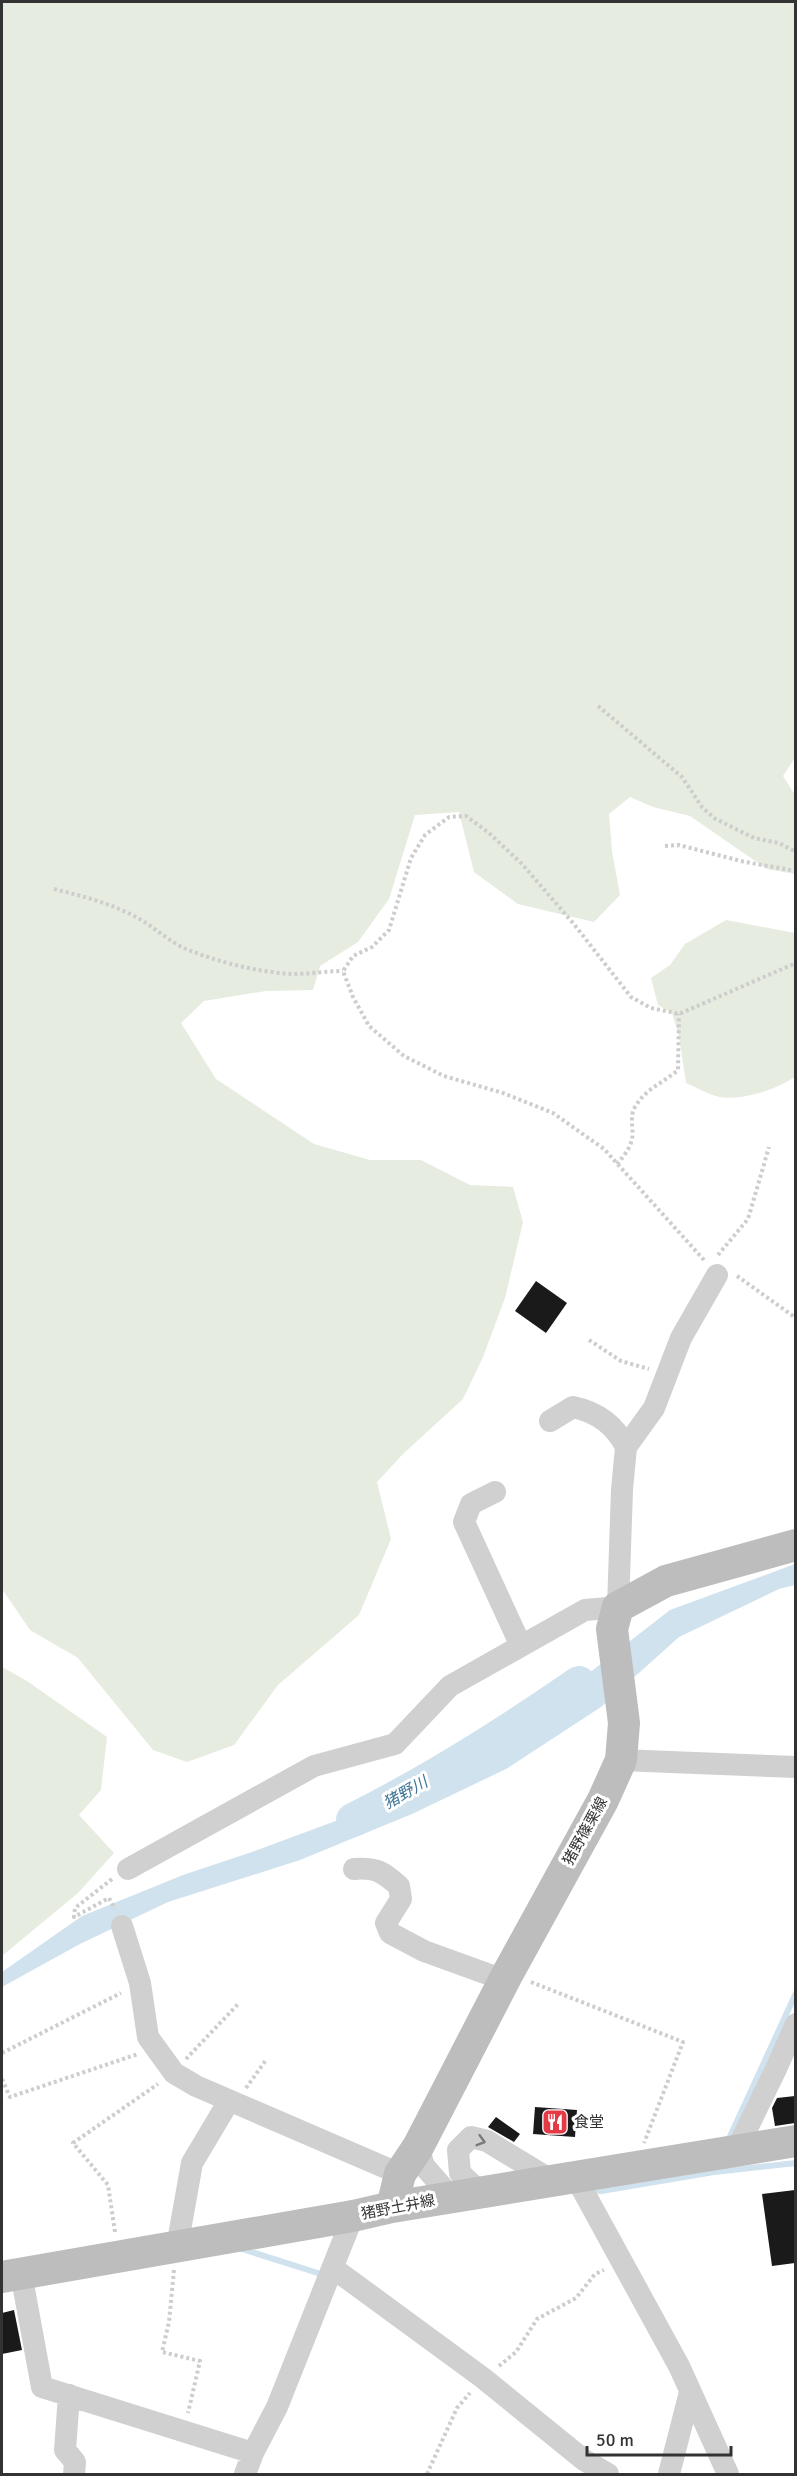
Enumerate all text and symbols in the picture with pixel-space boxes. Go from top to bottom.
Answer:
water label: 猪野川 [380,1771,433,1814]
street label: 猪野篠栗線 [559,1794,611,1868]
restaurant icon: 食堂 [540,2107,570,2137]
place label: 食堂 [574,2113,604,2131]
one-way arrow [476,2133,486,2146]
street label: 猪野土井線 [359,2191,437,2223]
scale bar [587,2419,731,2457]
text: 50 m [596,2429,634,2451]

